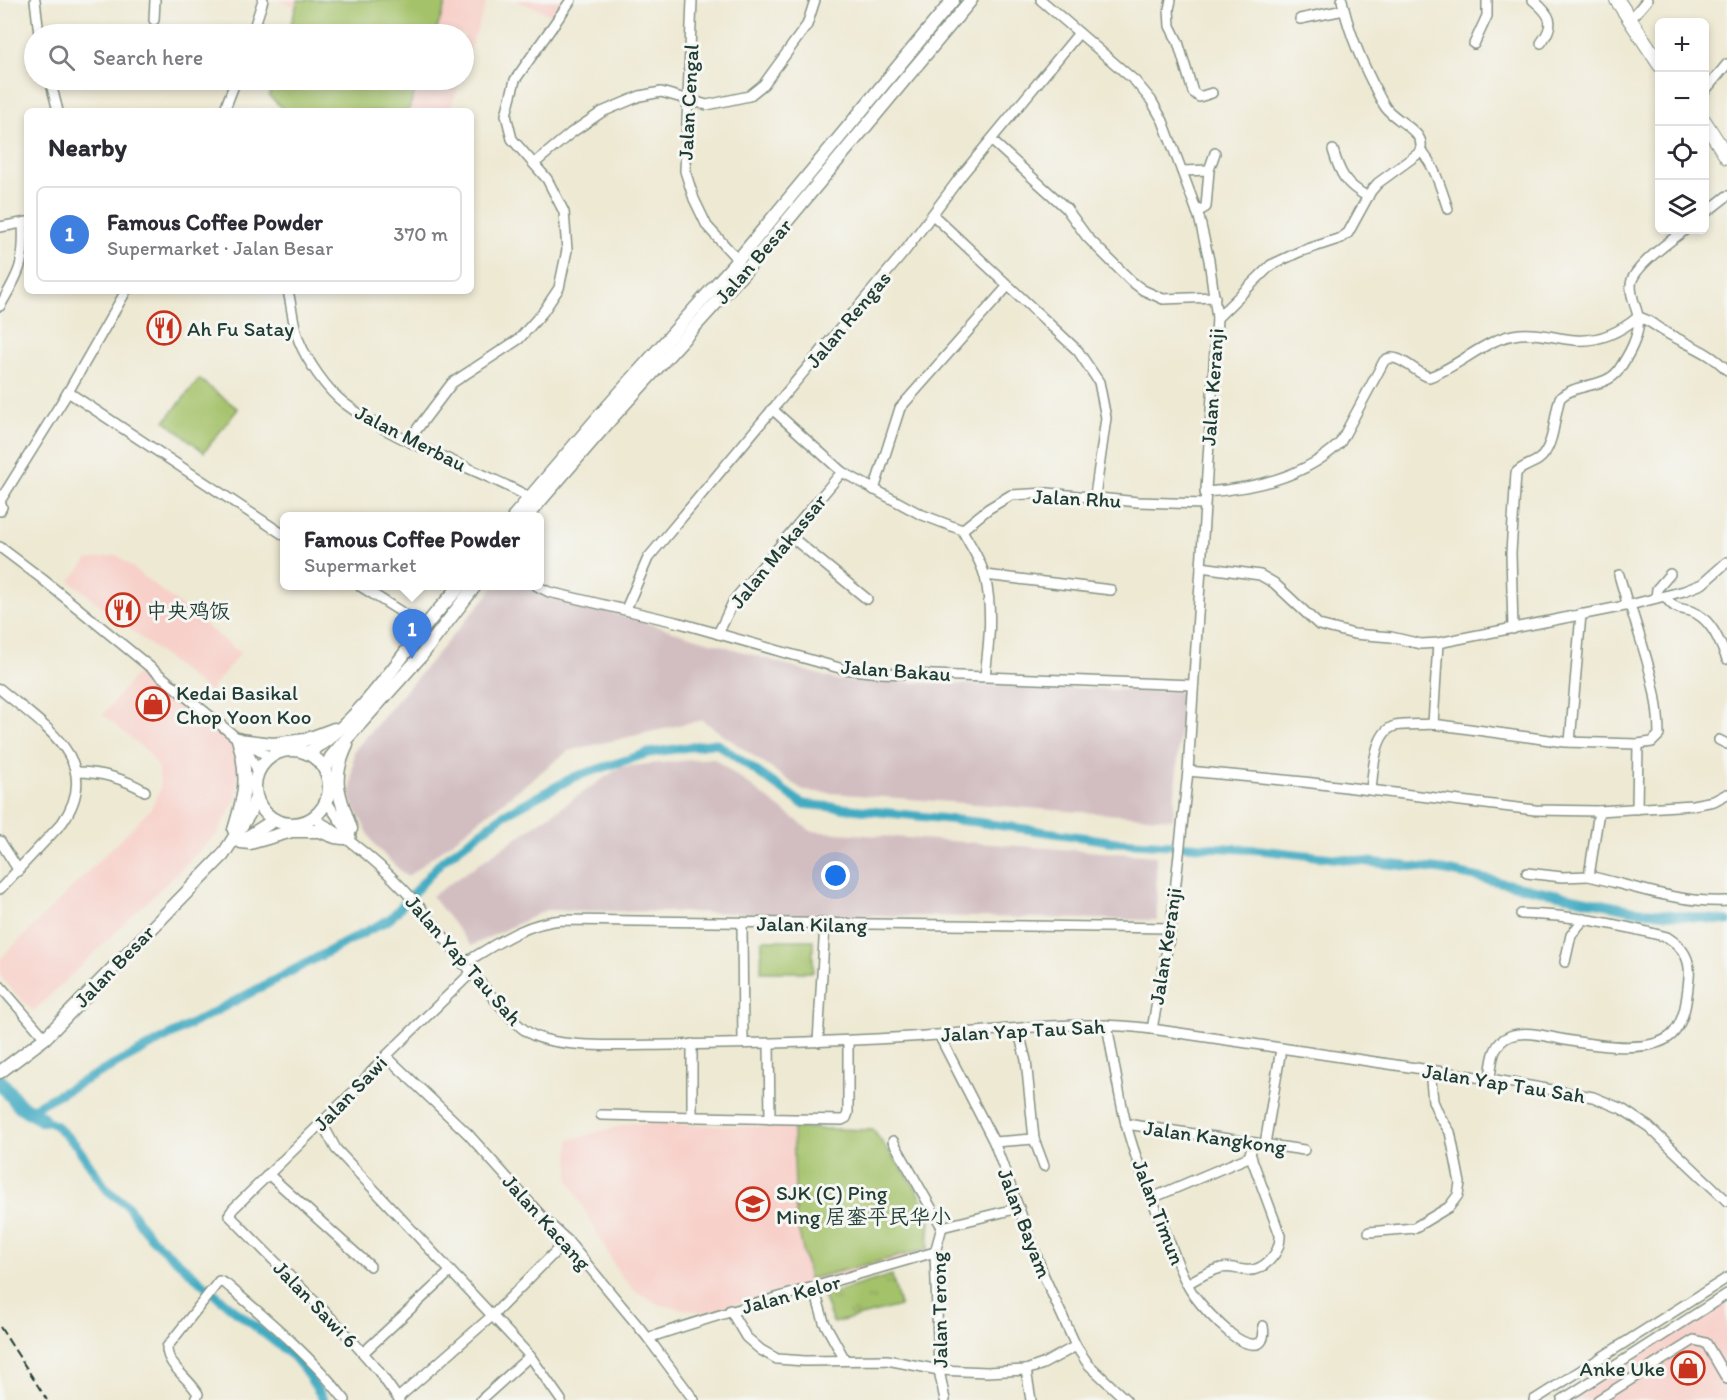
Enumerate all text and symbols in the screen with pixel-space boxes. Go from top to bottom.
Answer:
map controls [1655,18,1709,234]
button: + [1655,18,1709,72]
search box [24,24,474,90]
icon: search [45,41,78,74]
street label: Jalan Cengal [672,43,704,161]
text: Search here [93,44,203,71]
button: − [1655,72,1709,126]
button: locate [1655,126,1709,180]
text: Nearby [48,131,127,163]
button: layers [1655,180,1709,234]
text: Famous Coffee Powder [107,209,323,236]
street label: Jalan Besar [709,213,797,309]
text: 1 [65,222,74,246]
text: 370 m [394,222,448,246]
text: Supermarket · Jalan Besar [107,236,333,260]
street label: Jalan Rengas [800,265,896,373]
restaurant icon: Ah Fu Satay [146,310,182,346]
place label: Ah Fu Satay [187,316,294,341]
street label: Jalan Keranji [1195,327,1229,447]
street label: Jalan Merbau [351,399,471,477]
street label: Jalan Rhu [1032,483,1122,513]
street label: Jalan Makassar [724,488,832,613]
popup [280,512,544,590]
text: Famous Coffee Powder [304,526,520,553]
text: Supermarket [304,553,416,577]
restaurant icon: 中央鸡饭 [105,592,141,628]
place label: 中央鸡饭 [146,598,230,623]
pin: 1 [392,610,432,659]
street label: Jalan Bakau [840,654,952,686]
place label: Kedai Basikal Chop Yoon Koo [176,680,311,729]
shop icon: Kedai Basikal Chop Yoon Koo [135,686,171,722]
your location [821,861,850,890]
street label: Jalan Keranji [1143,886,1187,1006]
street label: Jalan Yap Tau Sah [401,890,528,1031]
street label: Jalan Kilang [756,911,868,937]
street label: Jalan Besar [69,919,160,1012]
street label: Jalan Yap Tau Sah [940,1013,1107,1047]
street label: Jalan Sawi [308,1050,392,1136]
street label: Jalan Yap Tau Sah [1421,1058,1588,1108]
street label: Jalan Kangkong [1142,1115,1288,1159]
street label: Jalan Timun [1127,1156,1191,1269]
street label: Jalan Bayam [993,1165,1058,1282]
street label: Jalan Kacang [497,1169,597,1275]
place label: SJK (C) Ping Ming 居銮平民华小 [776,1180,951,1229]
school or university icon: SJK (C) Ping Ming 居銮平民华小 [735,1186,771,1222]
street label: Jalan Terong [925,1251,953,1368]
street label: Jalan Sawi 6 [268,1255,364,1353]
street label: Jalan Kelor [739,1269,844,1319]
shop icon: Anke Uke [1670,1350,1706,1386]
place label: Anke Uke [1579,1356,1665,1381]

